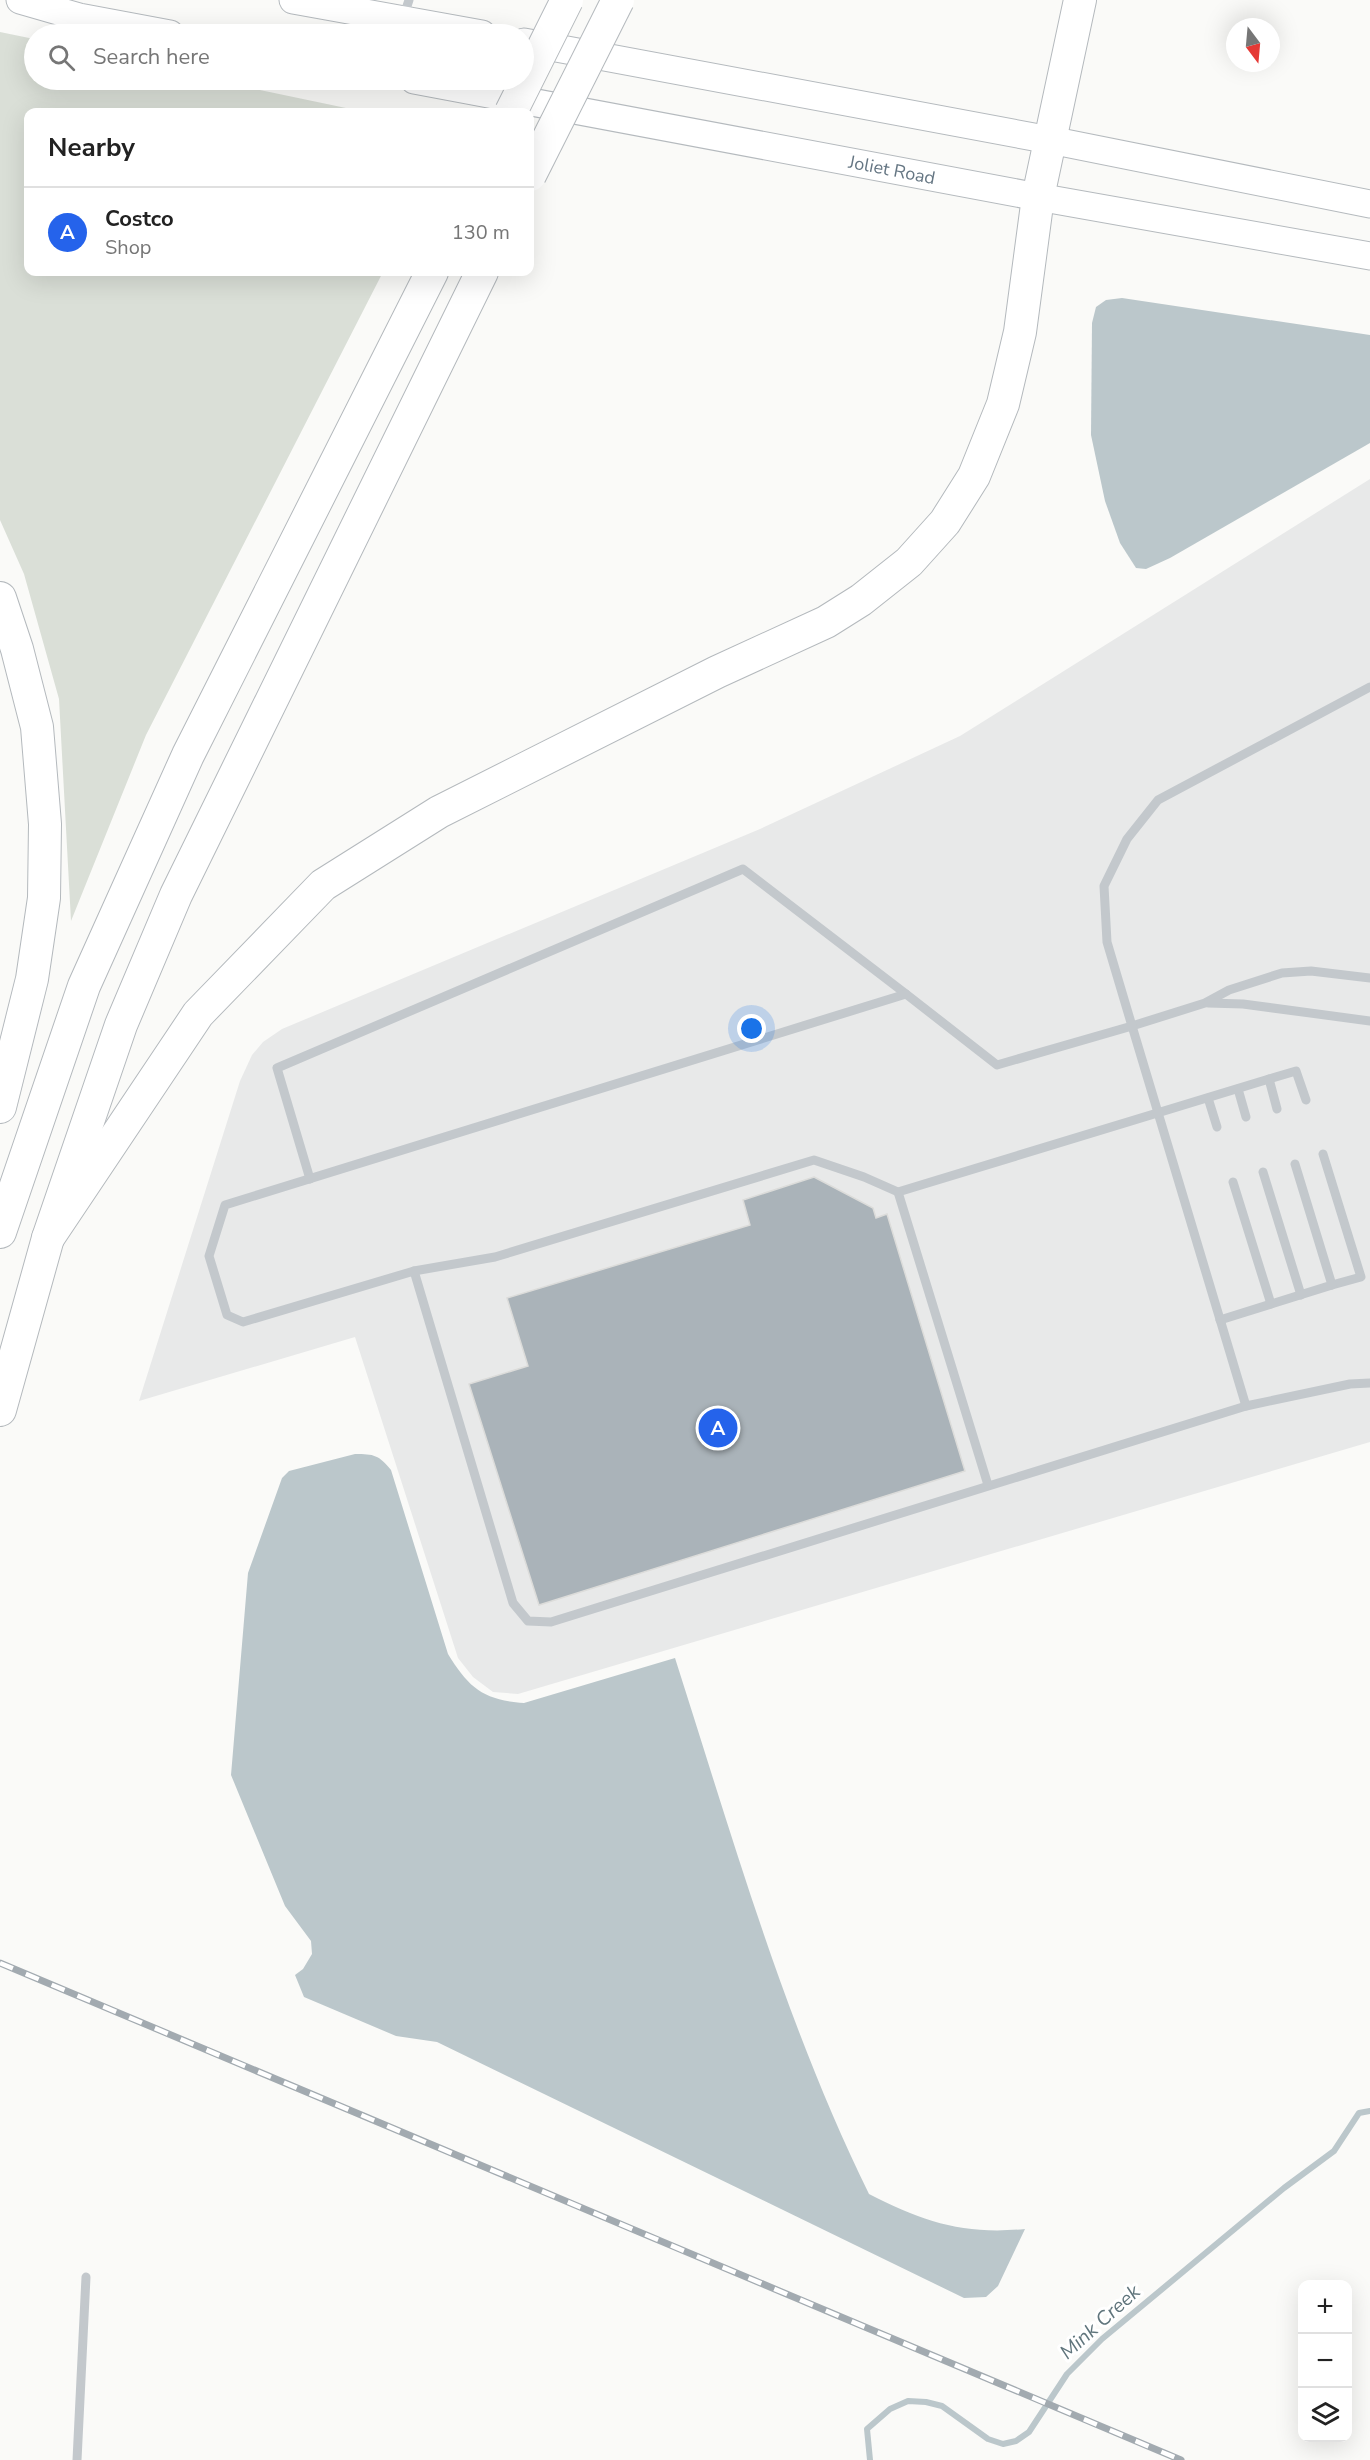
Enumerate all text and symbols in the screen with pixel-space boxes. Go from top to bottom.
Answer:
north arrow [1226,18,1280,72]
search box [24,24,534,90]
icon: search [45,41,78,74]
text: Search here [93,42,210,72]
text: Nearby [48,130,135,165]
street label: Joliet Road [846,150,937,190]
text: Costco [105,204,174,234]
text: A [60,219,75,246]
text: 130 m [452,219,510,246]
text: Shop [105,234,151,261]
your location [737,1014,766,1043]
pin: A [698,1406,738,1450]
water label: Mink Creek [1054,2278,1147,2365]
map controls [1298,2280,1352,2442]
button: + [1298,2280,1352,2334]
button: − [1298,2334,1352,2388]
button: layers [1298,2388,1352,2442]

